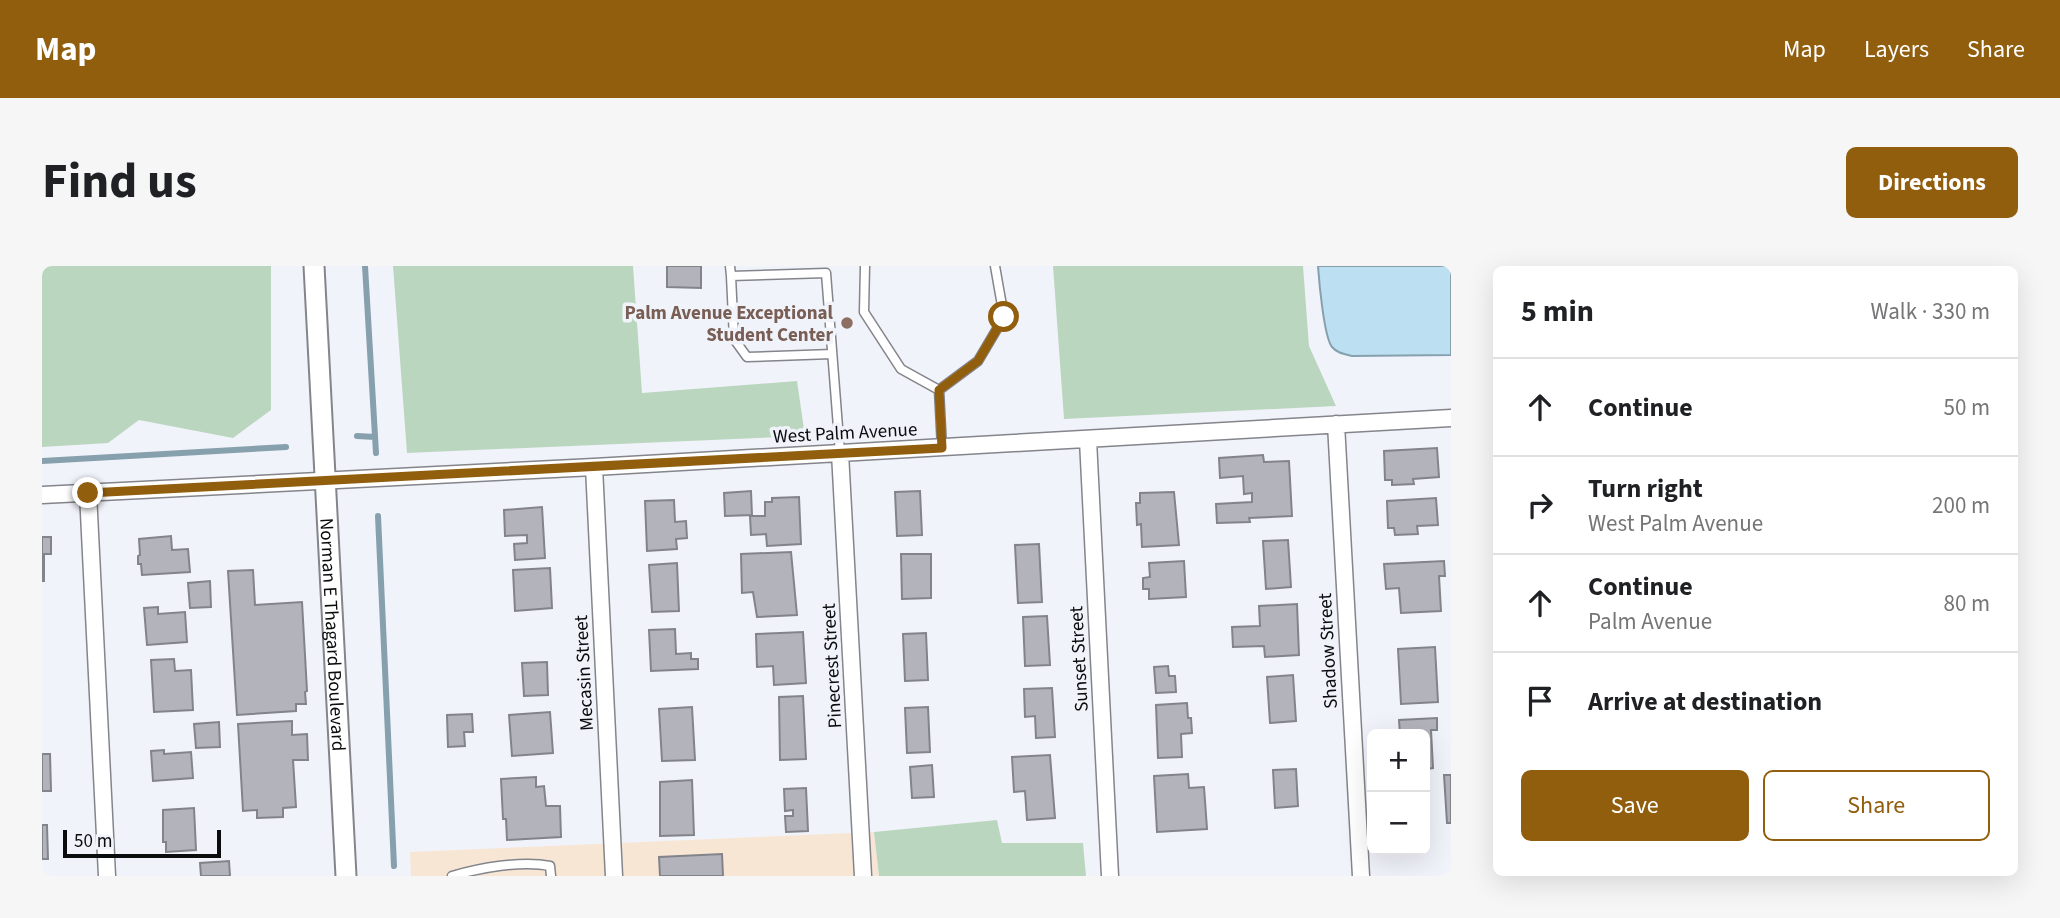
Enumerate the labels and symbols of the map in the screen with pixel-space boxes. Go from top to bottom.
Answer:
place label: Palm Avenue Exceptional Student Center [624,300,834,349]
route start [988,301,1019,332]
marker: Palm Avenue Exceptional Student Center [839,315,855,331]
street label: West Palm Avenue [772,416,918,451]
route end [72,477,103,508]
street label: Norman E Thagard Boulevard [312,517,351,752]
street label: Shadow Street [1312,592,1345,710]
street label: Pinecrest Street [816,602,849,729]
street label: Sunset Street [1063,605,1096,713]
street label: Mecasin Street [568,614,601,731]
scale bar [63,827,220,859]

